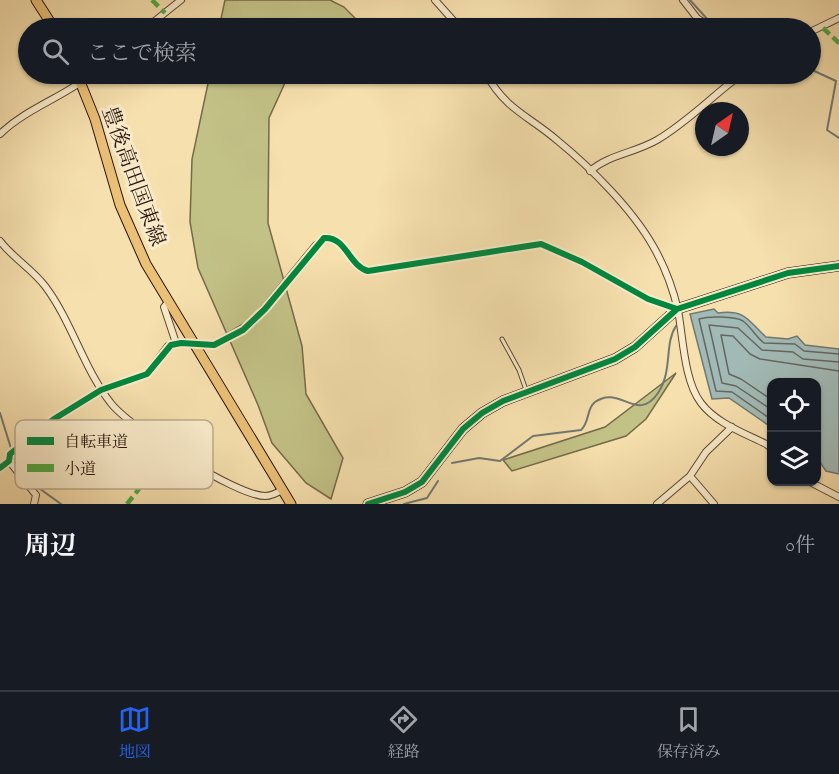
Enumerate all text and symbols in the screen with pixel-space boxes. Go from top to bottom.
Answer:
search box [18,18,821,84]
icon: search [39,35,72,68]
text: ここで検索 [87,40,197,68]
north arrow [695,102,749,156]
street label: 豊後高田国東線 [95,103,170,250]
map controls [767,378,821,486]
button: locate [767,378,821,432]
legend [15,420,213,489]
button: layers [767,432,821,486]
text: 自転車道 [64,433,128,453]
text: 小道 [64,460,96,480]
text: 周辺 [24,530,76,563]
text: 0件 [785,533,815,558]
tab: 地図 [118,703,151,763]
tab: 経路 [387,703,420,763]
tab: 保存済み [657,703,721,763]

